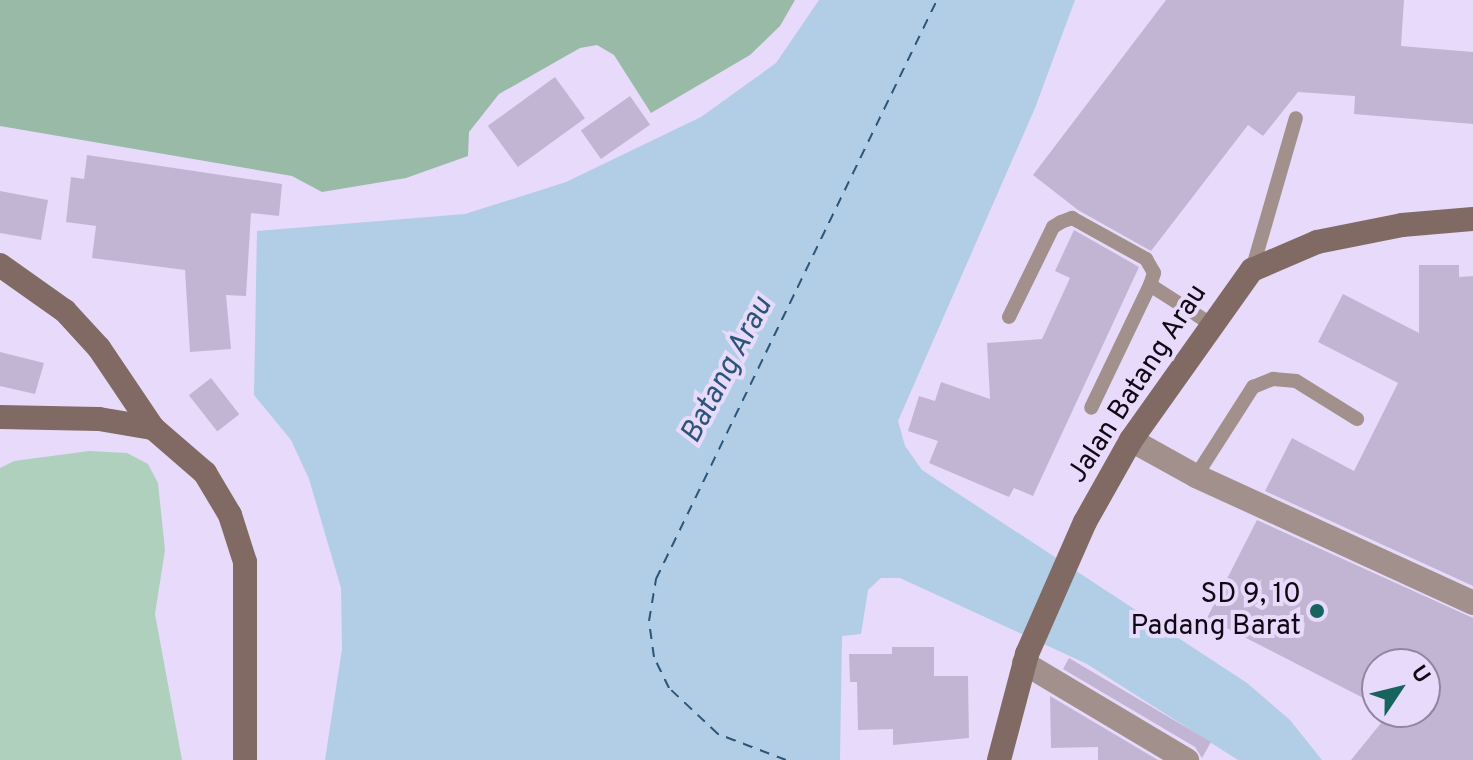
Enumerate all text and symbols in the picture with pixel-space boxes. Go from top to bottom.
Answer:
street label: Jalan Batang Arau [1061,278,1215,490]
water label: Batang Arau [674,291,782,451]
place label: SD 9, 10 Padang Barat [1130,578,1301,644]
marker: SD 9, 10 Padang Barat [1308,602,1326,620]
north arrow [1361,648,1441,728]
text: U [1404,661,1435,689]

